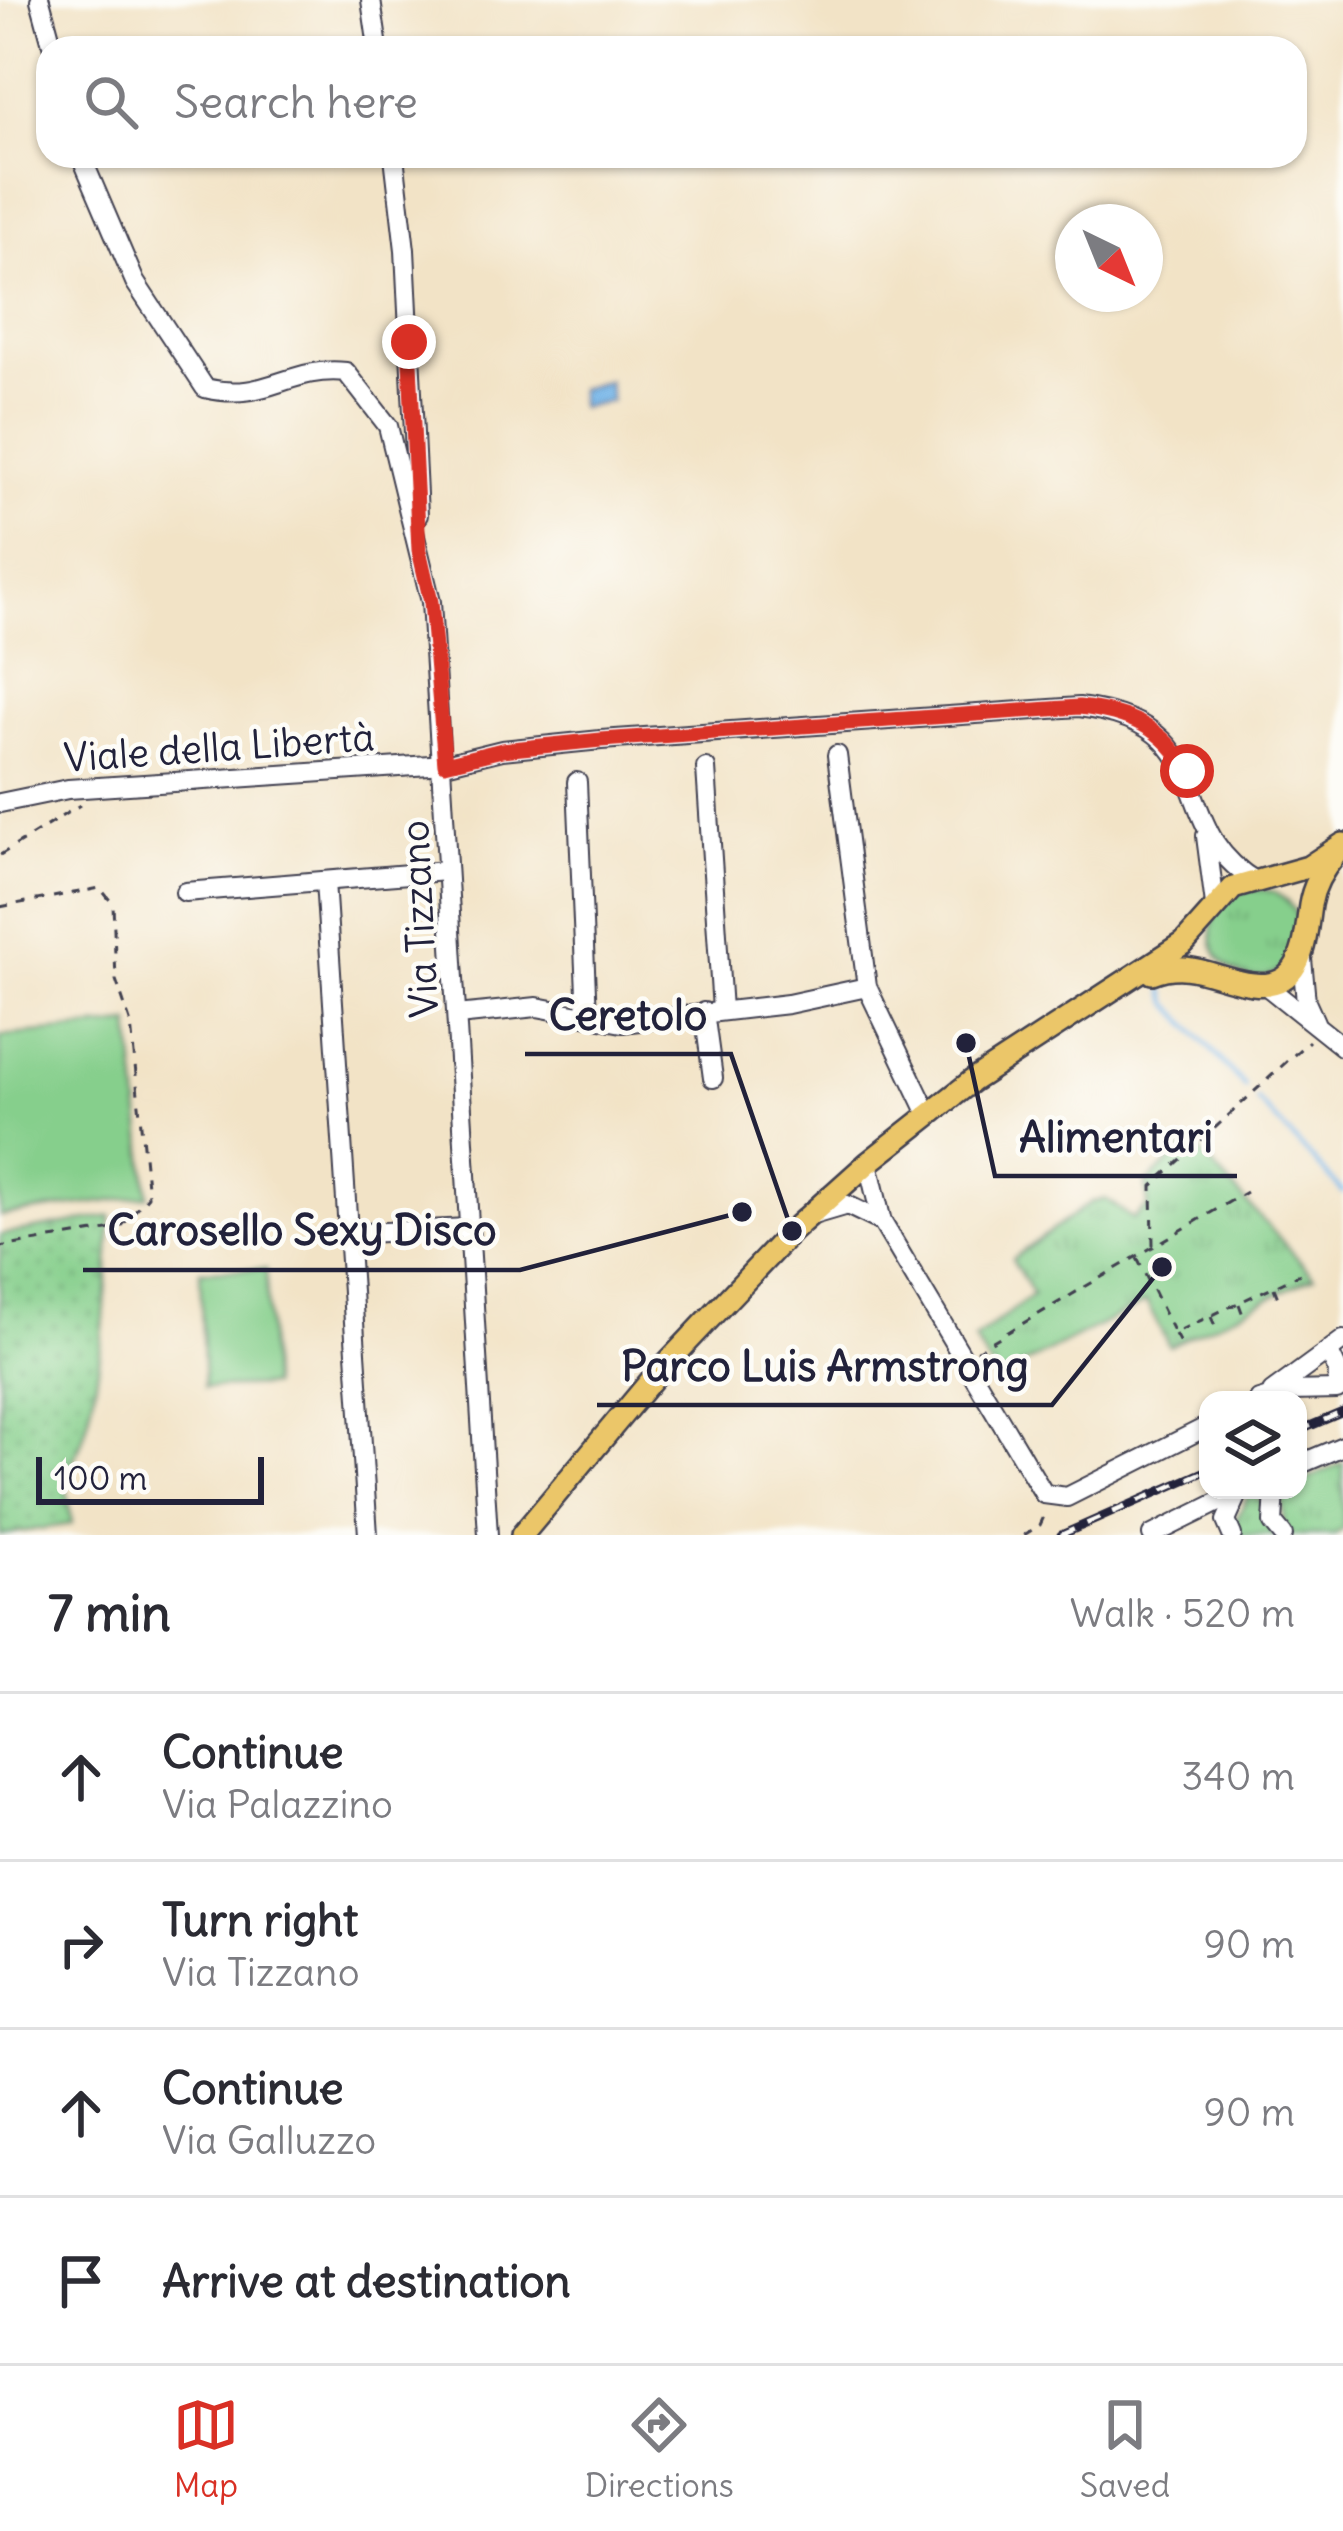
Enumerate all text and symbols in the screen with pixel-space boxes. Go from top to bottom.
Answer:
search box [36,36,1307,168]
icon: search [78,69,144,135]
text: Search here [174,74,418,130]
north arrow [1055,204,1163,312]
route end [382,315,436,369]
street label: Viale della Libertà [62,712,376,783]
route start [1160,744,1214,798]
street label: Via Tizzano [390,819,449,1019]
callout: Ceretolo [525,976,731,1054]
text: Ceretolo [549,989,707,1041]
callout: Alimentari [995,1098,1237,1176]
text: Alimentari [1019,1111,1213,1163]
callout: Carosello Sexy Disco [83,1192,520,1270]
text: Carosello Sexy Disco [107,1204,497,1256]
callout: Parco Luis Armstrong [597,1327,1052,1405]
text: Parco Luis Armstrong [621,1340,1029,1392]
map controls [1199,1391,1307,1499]
button: layers [1199,1391,1307,1499]
scale bar [36,1451,264,1504]
text: 100 m [54,1457,147,1499]
text: 7 min [48,1581,171,1645]
text: Walk · 520 m [1070,1589,1295,1638]
text: Continue [162,1724,344,1780]
icon: ahead [48,1744,114,1810]
text: 340 m [1181,1752,1295,1801]
text: Via Palazzino [162,1780,393,1829]
text: Turn right [162,1892,358,1948]
icon: right [48,1912,114,1978]
text: 90 m [1203,1920,1295,1969]
text: Via Tizzano [162,1948,360,1997]
text: Continue [162,2060,344,2116]
icon: ahead [48,2080,114,2146]
text: 90 m [1203,2088,1295,2137]
text: Via Galluzzo [162,2116,376,2165]
icon: arrive [48,2248,114,2314]
text: Arrive at destination [162,2253,571,2309]
tab: Map [173,2392,239,2506]
tab: Directions [585,2392,734,2506]
tab: Saved [1080,2392,1170,2506]

